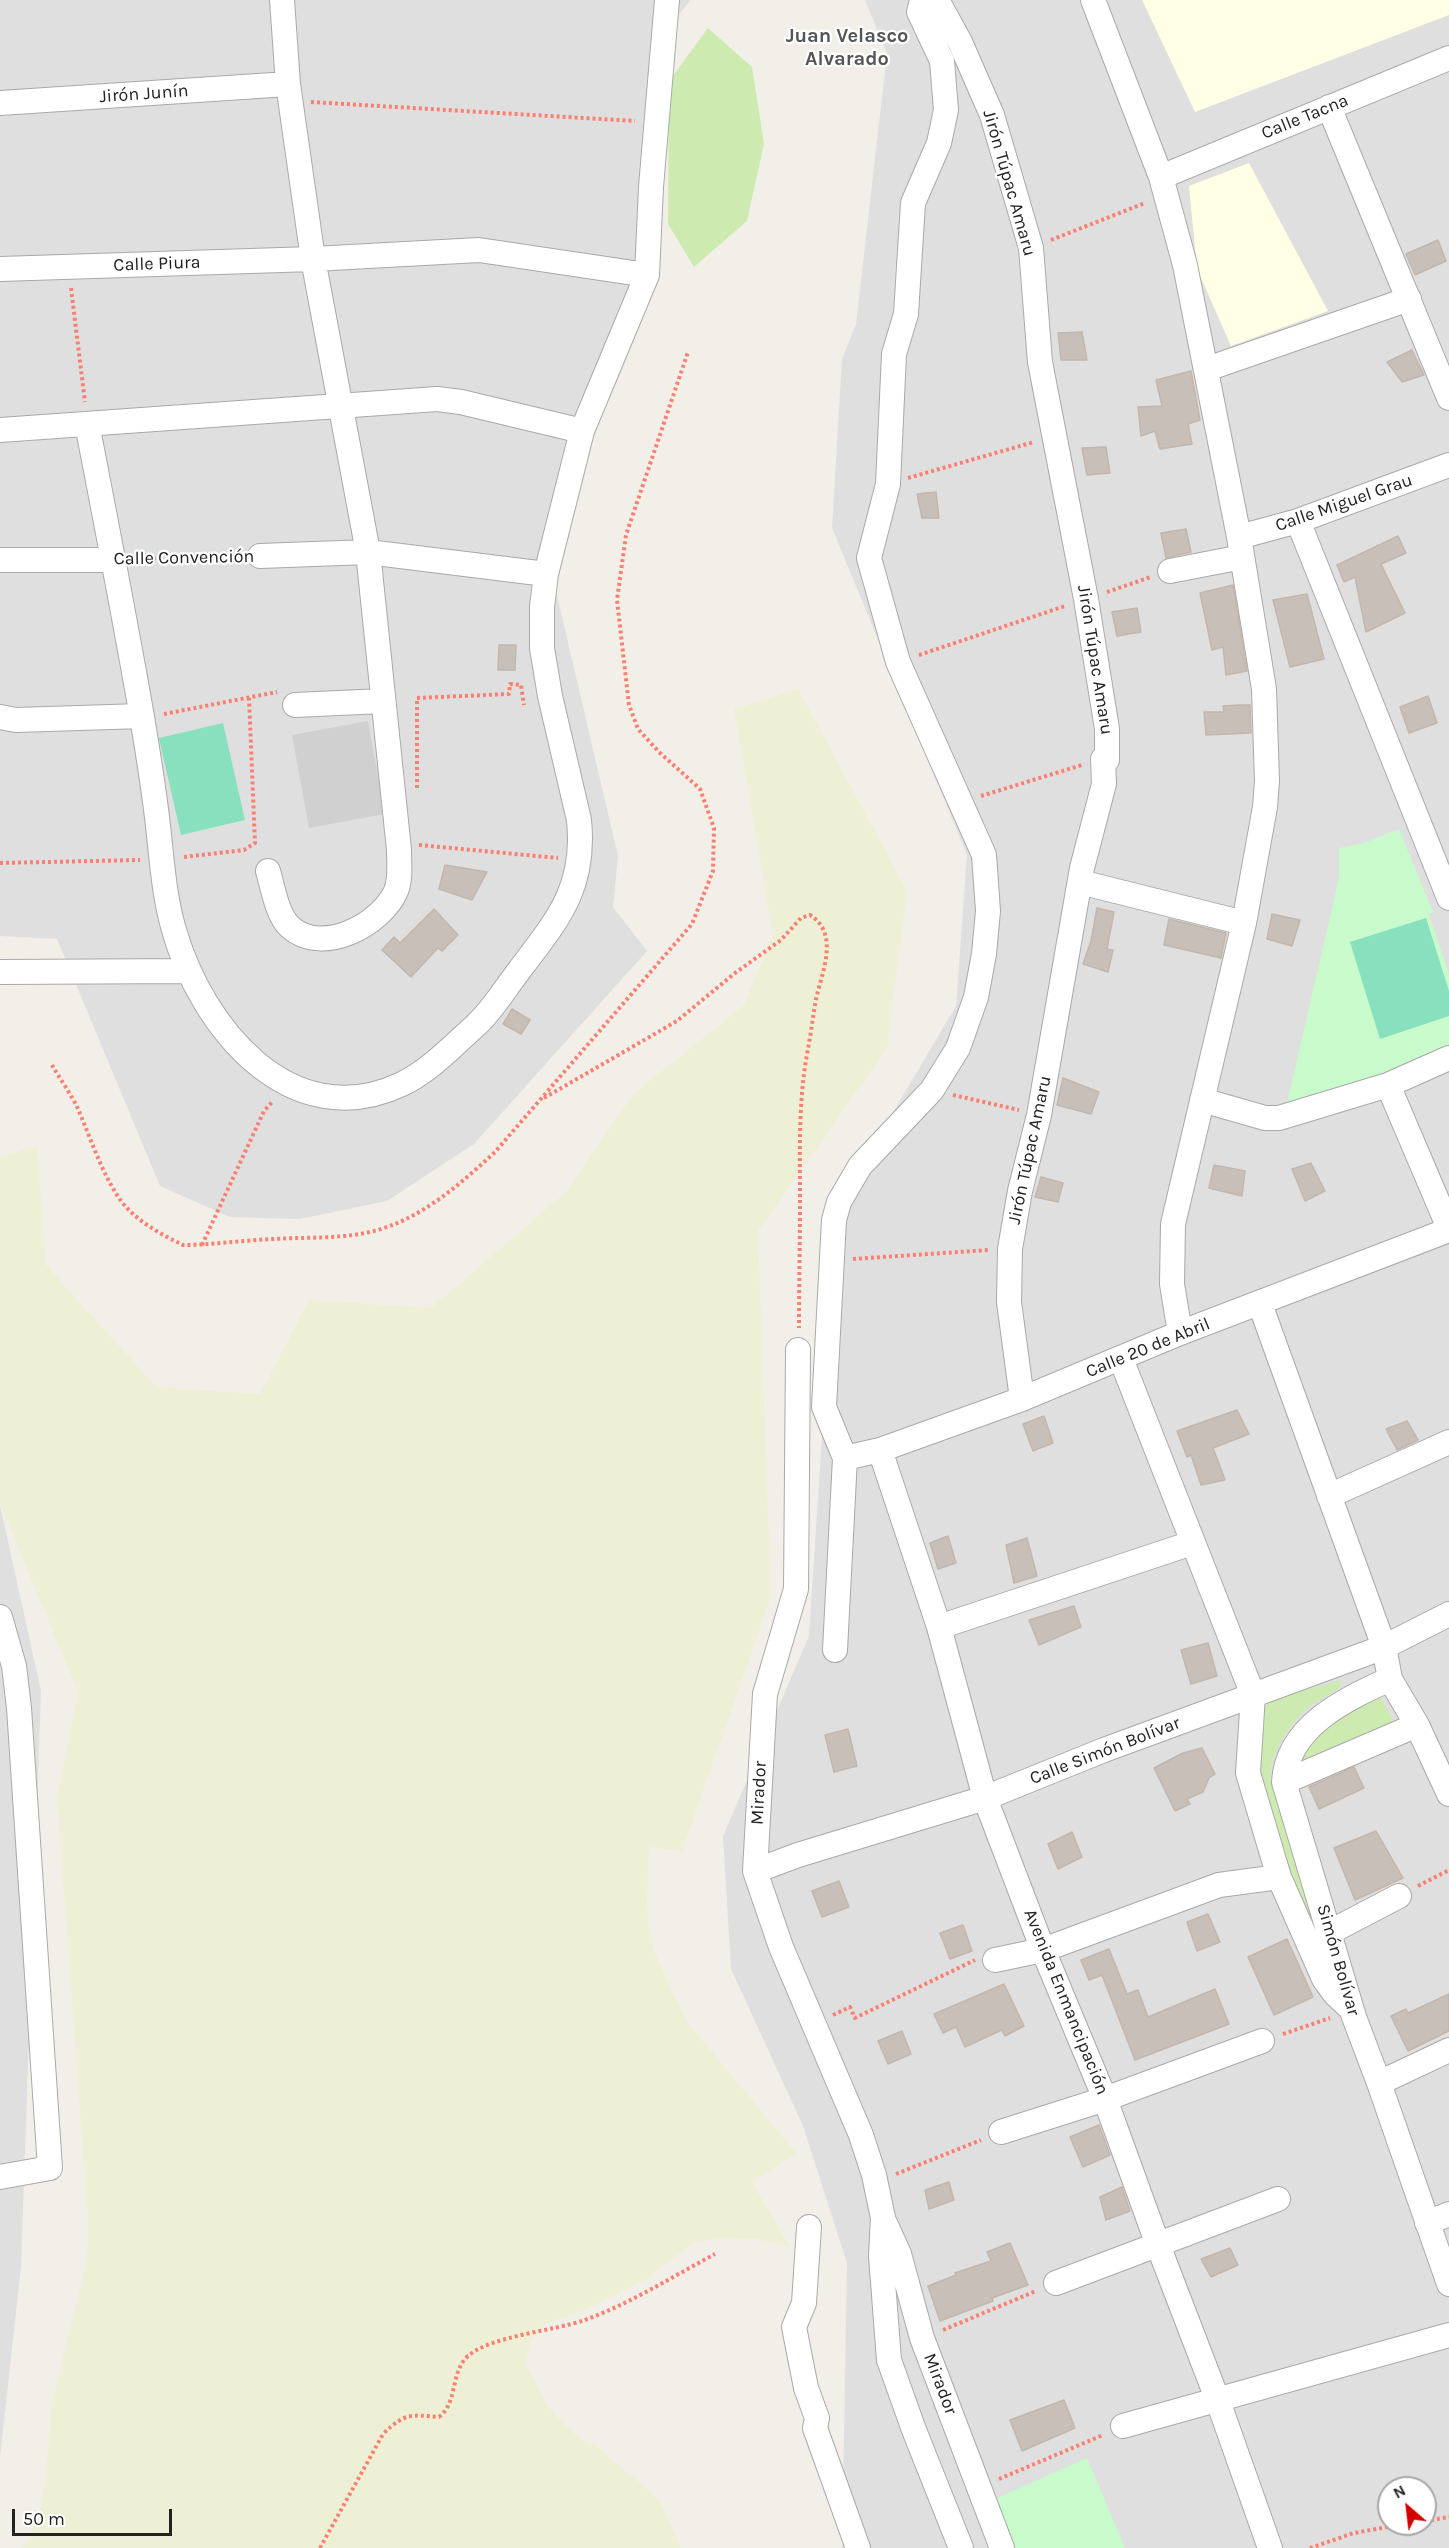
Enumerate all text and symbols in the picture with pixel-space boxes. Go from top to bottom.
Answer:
district label: Juan Velasco Alvarado [786,24,908,71]
street label: Jirón Junín [99,80,189,108]
street label: Calle Tacna [1258,90,1352,144]
street label: Jirón Túpac Amaru [978,107,1040,259]
street label: Calle Piura [113,252,201,276]
street label: Calle Miguel Grau [1273,469,1415,537]
street label: Calle Convención [113,546,255,570]
street label: Jirón Túpac Amaru [1073,584,1117,736]
street label: Jirón Túpac Amaru [1004,1074,1056,1226]
street label: Calle 20 de Abril [1083,1313,1213,1383]
street label: Calle Simón Bolívar [1027,1712,1183,1790]
street label: Mirador [747,1760,771,1826]
street label: Simón Bolívar [1312,1902,1364,2018]
street label: Avenida Enmancipación [1019,1906,1113,2098]
street label: Mirador [918,2350,962,2418]
north arrow [1377,2476,1437,2536]
text: N [1390,2480,1409,2503]
scale bar [15,2497,176,2535]
text: 50 m [23,2508,65,2530]

